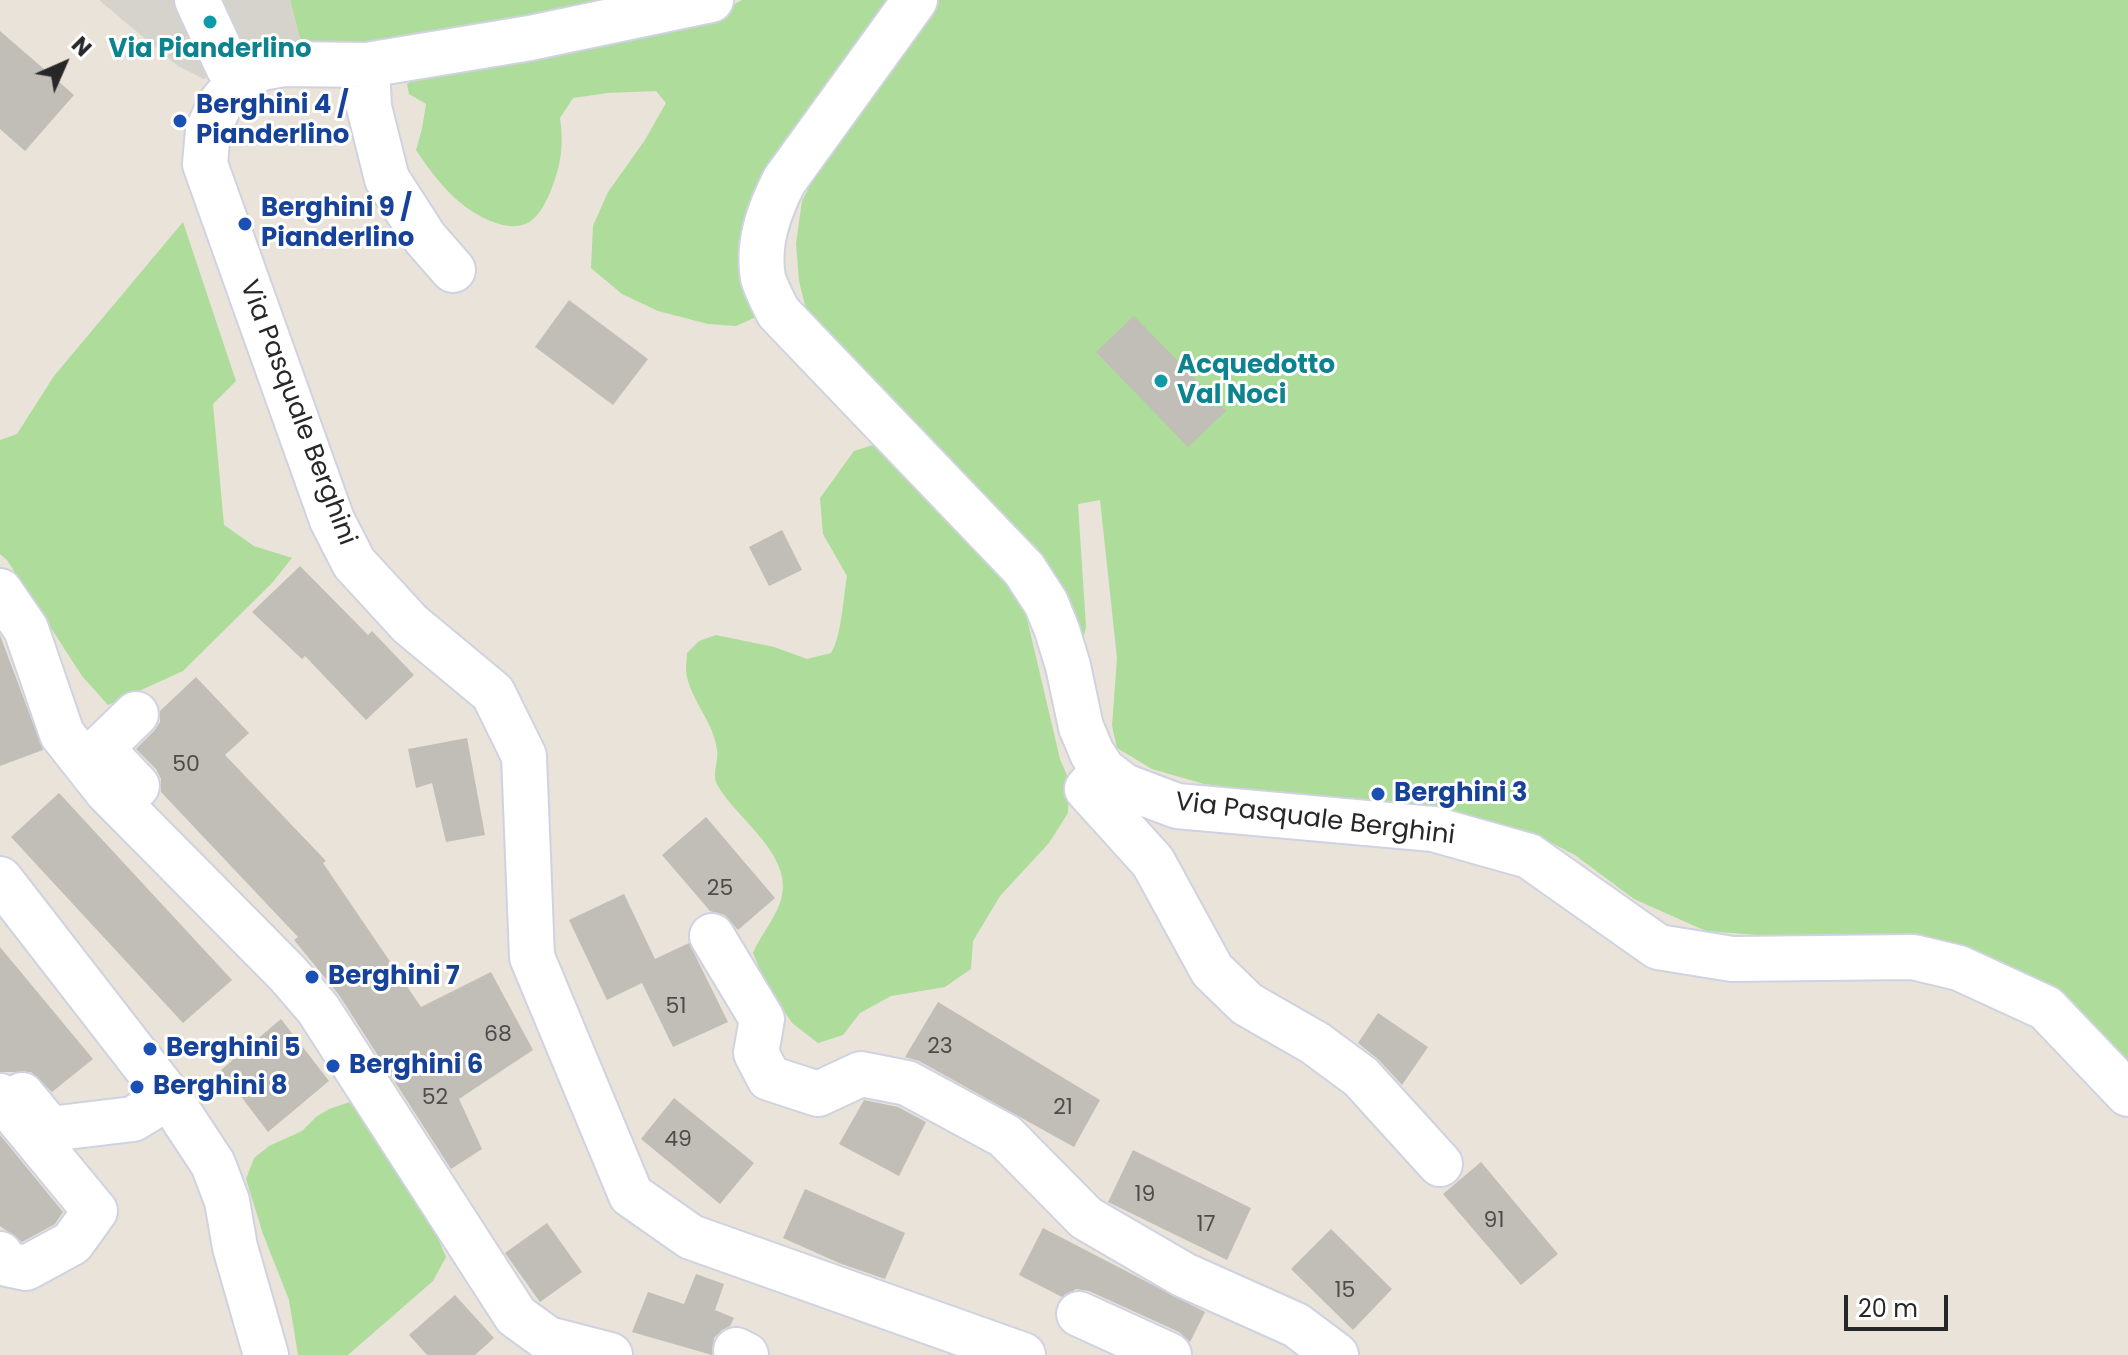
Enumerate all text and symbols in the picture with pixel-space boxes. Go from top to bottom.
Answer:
marker: Via Pianderlino [201,13,219,31]
north arrow [24,24,104,104]
text: N [65,30,98,63]
place label: Via Pianderlino [108,34,312,66]
place label: Berghini 4 / Pianderlino [196,90,349,152]
marker: Berghini 4 / Pianderlino [171,112,189,130]
place label: Berghini 9 / Pianderlino [261,193,414,254]
marker: Berghini 9 / Pianderlino [236,215,254,233]
street label: Via Pasquale Berghini [232,276,362,550]
place label: Acquedotto Val Noci [1177,350,1335,412]
marker: Acquedotto Val Noci [1152,372,1170,390]
house number: 50 [172,752,200,778]
place label: Berghini 3 [1394,778,1528,810]
marker: Berghini 3 [1369,785,1387,803]
street label: Via Pasquale Berghini [1173,787,1457,853]
house number: 25 [707,876,733,902]
place label: Berghini 7 [328,961,460,993]
marker: Berghini 7 [303,968,321,986]
house number: 51 [666,994,686,1020]
house number: 68 [484,1022,512,1048]
place label: Berghini 5 [166,1033,301,1065]
house number: 23 [927,1034,953,1060]
marker: Berghini 5 [141,1040,159,1058]
place label: Berghini 6 [349,1050,483,1082]
marker: Berghini 6 [324,1057,342,1075]
place label: Berghini 8 [153,1071,288,1103]
marker: Berghini 8 [128,1078,146,1096]
house number: 52 [422,1085,448,1111]
house number: 21 [1053,1095,1073,1121]
house number: 49 [664,1127,692,1153]
house number: 19 [1135,1182,1155,1208]
house number: 91 [1484,1208,1504,1234]
house number: 17 [1196,1212,1216,1238]
house number: 15 [1335,1278,1355,1304]
scale bar [1848,1279,1952,1329]
text: 20 m [1858,1292,1918,1325]

